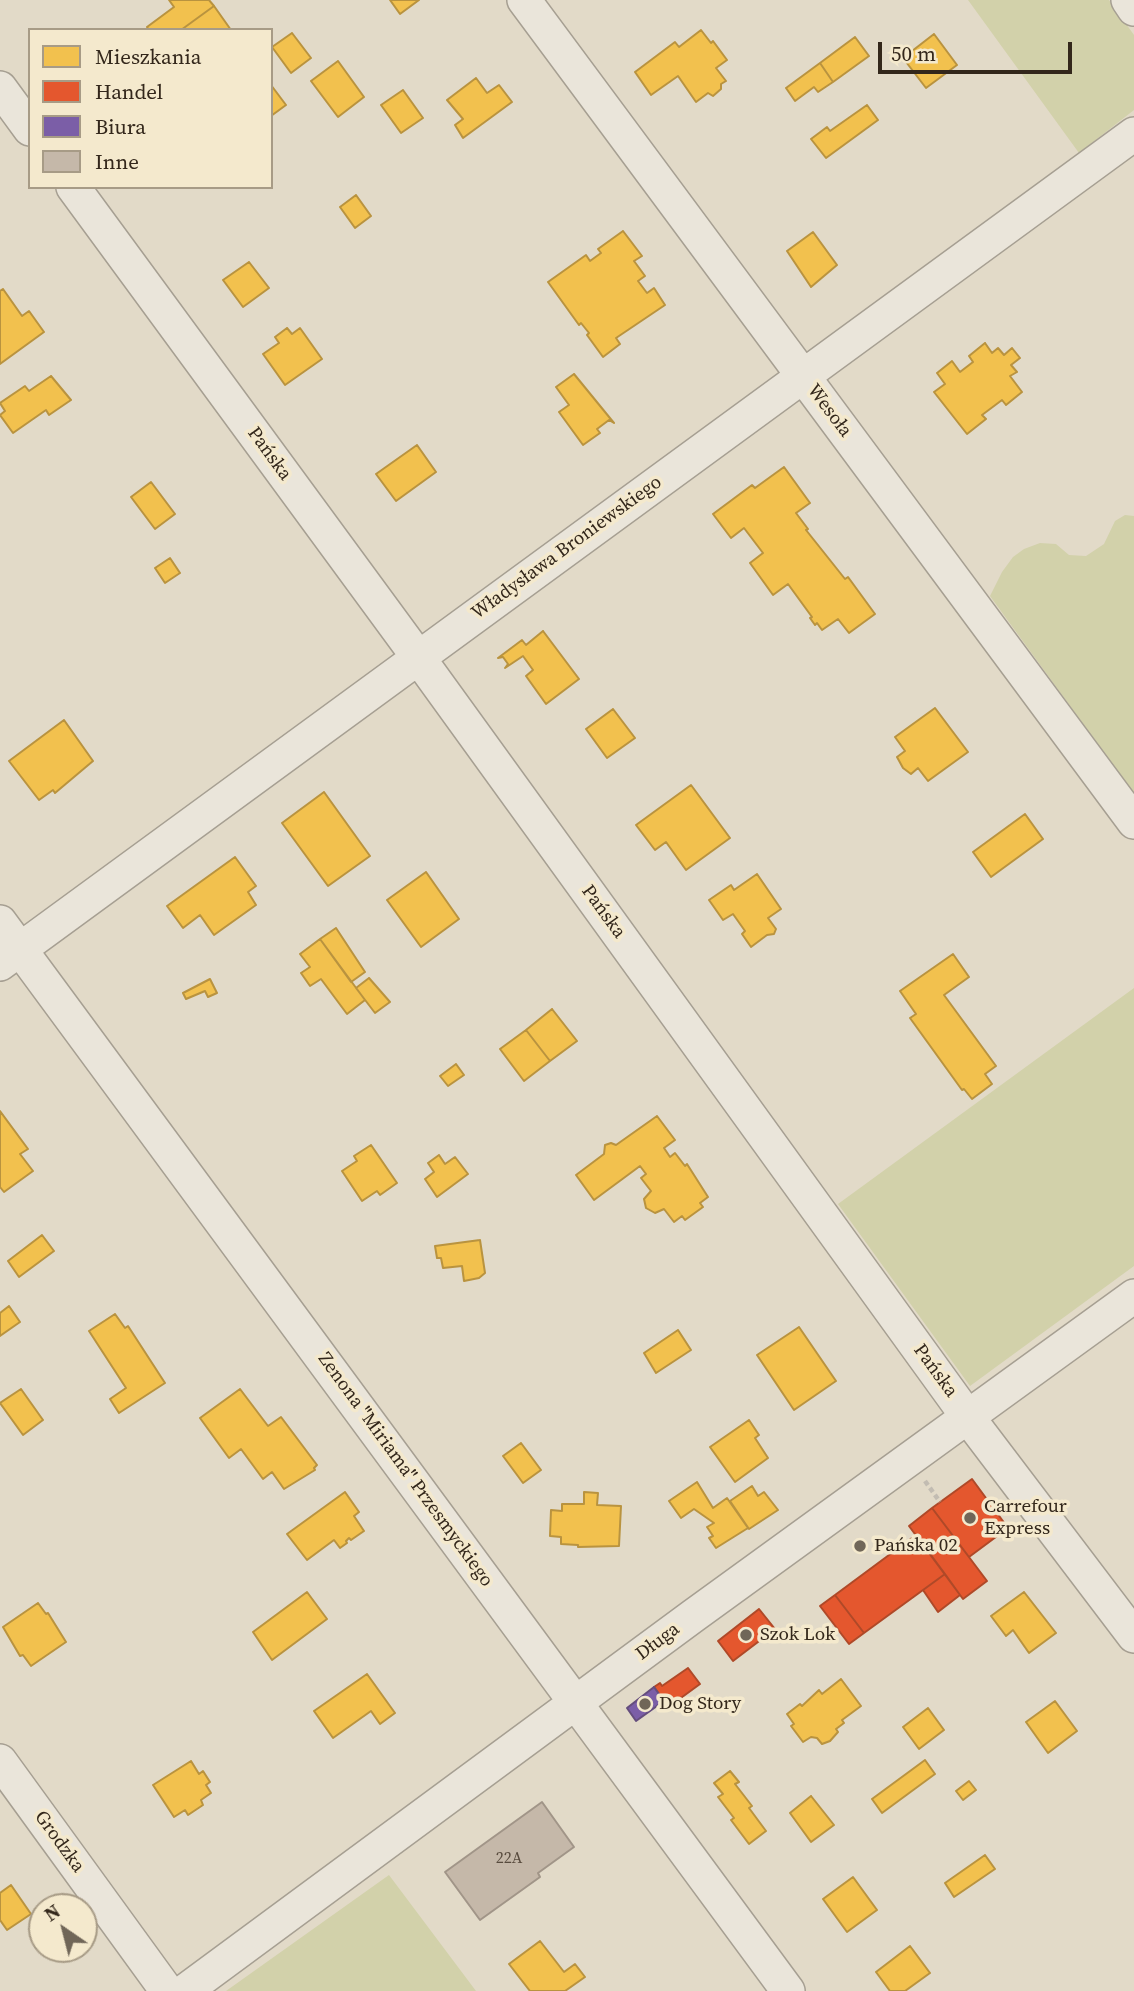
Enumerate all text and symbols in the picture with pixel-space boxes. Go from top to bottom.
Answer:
legend [28,28,273,189]
scale bar [882,28,1076,72]
text: 50 m [891,39,936,68]
text: Mieszkania [95,42,201,71]
text: Handel [95,77,163,106]
text: Biura [95,112,146,141]
text: Inne [95,147,139,176]
street label: Wesoła [802,380,856,442]
street label: Pańska [242,423,296,485]
street label: Władysława Broniewskiego [467,471,667,625]
street label: Pańska [576,881,630,943]
street label: Pańska [908,1340,962,1402]
street label: Zenona "Miriama" Przesmyckiego [312,1348,498,1592]
place label: Carrefour Express [984,1496,1067,1540]
marker: Carrefour Express [962,1510,978,1526]
place label: Pańska 02 [874,1535,958,1557]
marker: Pańska 02 [852,1538,868,1554]
street label: Długa [632,1618,684,1666]
place label: Szok Lok [760,1624,835,1646]
marker: Szok Lok [738,1627,754,1643]
place label: Dog Story [659,1693,741,1715]
marker: Dog Story [637,1696,653,1712]
street label: Grodzka [29,1807,89,1877]
house number: 22A [496,1849,522,1869]
north arrow [28,1893,98,1963]
text: N [39,1898,65,1927]

